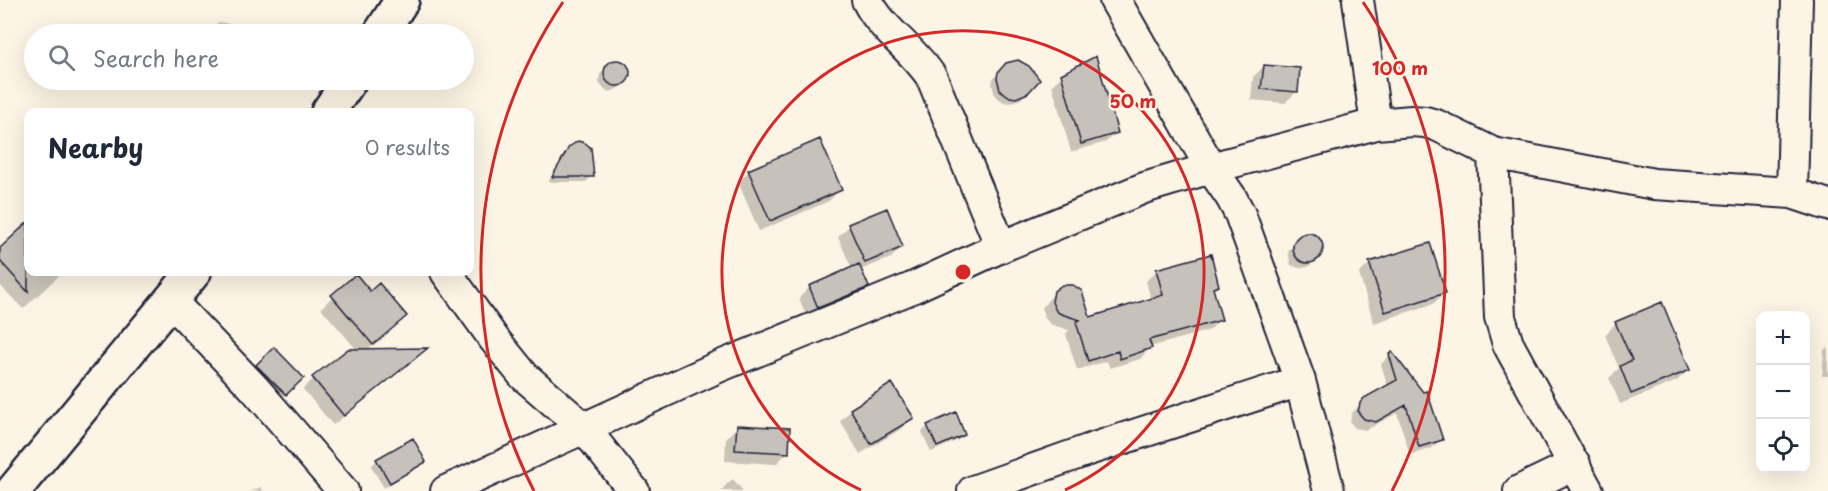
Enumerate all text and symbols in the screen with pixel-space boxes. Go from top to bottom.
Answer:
search box [24,24,474,90]
icon: search [45,41,78,74]
text: Search here [93,41,219,74]
text: 100 m [1372,54,1428,81]
text: 50 m [1110,87,1156,114]
text: Nearby [48,128,143,167]
text: 0 results [365,132,450,162]
centre of rings [953,262,973,282]
map controls [1756,311,1810,473]
button: + [1756,311,1810,365]
button: − [1756,365,1810,419]
button: locate [1756,419,1810,473]

